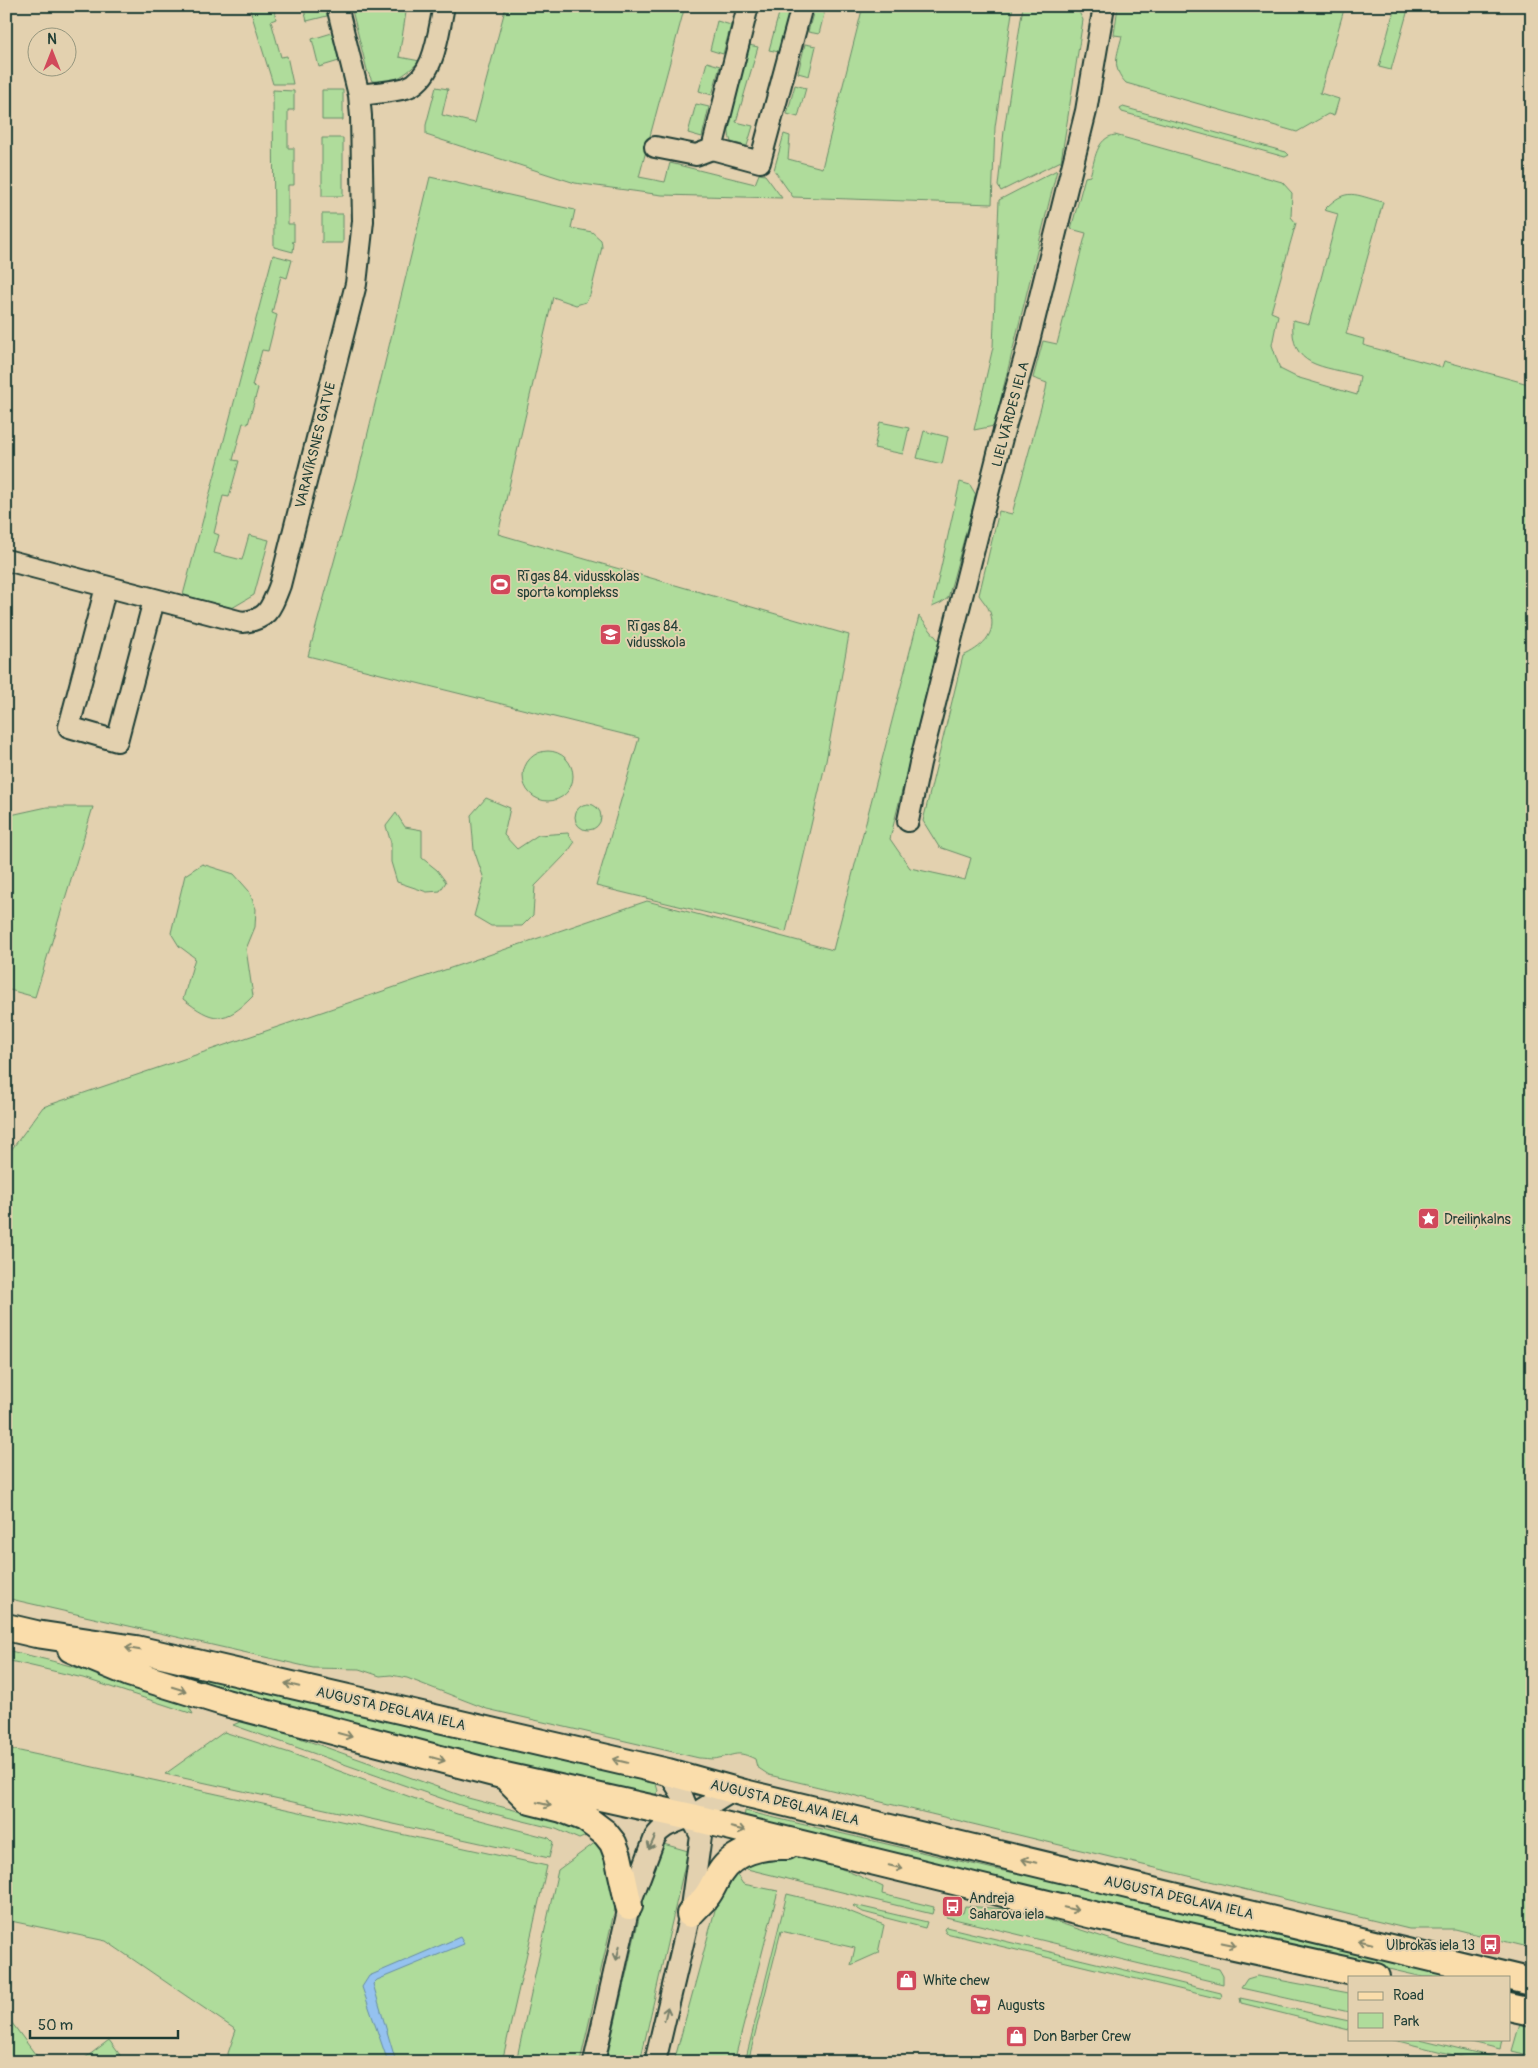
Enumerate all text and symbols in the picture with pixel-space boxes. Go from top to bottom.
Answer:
north arrow [28,28,78,78]
text: N [47,31,57,48]
street label: LIELVĀRDES IELA [988,360,1033,469]
street label: VARAVĪKSNES GATVE [292,380,339,510]
place label: Rīgas 84. vidusskolas sporta komplekss [517,568,640,601]
sports icon: Rīgas 84. vidusskolas sporta komplekss [489,572,513,596]
place label: Rīgas 84. vidusskola [626,618,685,651]
school or university icon: Rīgas 84. vidusskola [599,622,623,646]
place icon: Dreiliņkalns [1416,1207,1440,1231]
place label: Dreiliņkalns [1444,1211,1511,1229]
one-way arrow [126,1643,142,1653]
one-way arrow [284,1680,300,1689]
street label: AUGUSTA DEGLAVA IELA [315,1683,467,1734]
one-way arrow [171,1685,187,1694]
one-way arrow [337,1731,353,1740]
one-way arrow [430,1755,446,1764]
one-way arrow [613,1756,629,1766]
street label: AUGUSTA DEGLAVA IELA [709,1776,861,1829]
one-way arrow [535,1800,551,1809]
one-way arrow [729,1825,745,1834]
one-way arrow [647,1835,657,1850]
one-way arrow [1021,1856,1037,1865]
one-way arrow [887,1863,903,1872]
street label: AUGUSTA DEGLAVA IELA [1103,1872,1255,1923]
place label: Andreja Saharova iela [969,1890,1044,1923]
bus stop icon: Andreja Saharova iela [941,1894,965,1918]
one-way arrow [1062,1905,1078,1914]
bus stop icon: Ulbrokas iela 13 [1479,1933,1503,1957]
one-way arrow [1358,1937,1374,1946]
place label: Ulbrokas iela 13 [1386,1937,1475,1954]
one-way arrow [1221,1940,1237,1950]
one-way arrow [613,1945,623,1961]
shop icon: White chew [895,1968,919,1992]
place label: White chew [923,1972,990,1989]
legend [1348,1976,1510,2040]
text: Road [1393,1986,1424,2005]
supermarket icon: Augusts [969,1993,993,2017]
place label: Augusts [997,1997,1046,2014]
one-way arrow [662,2007,671,2023]
scale bar [30,2008,178,2040]
text: Park [1393,2012,1420,2031]
text: 50 m [38,2016,73,2035]
shop icon: Don Barber Crew [1005,2024,1029,2048]
place label: Don Barber Crew [1033,2028,1132,2045]

